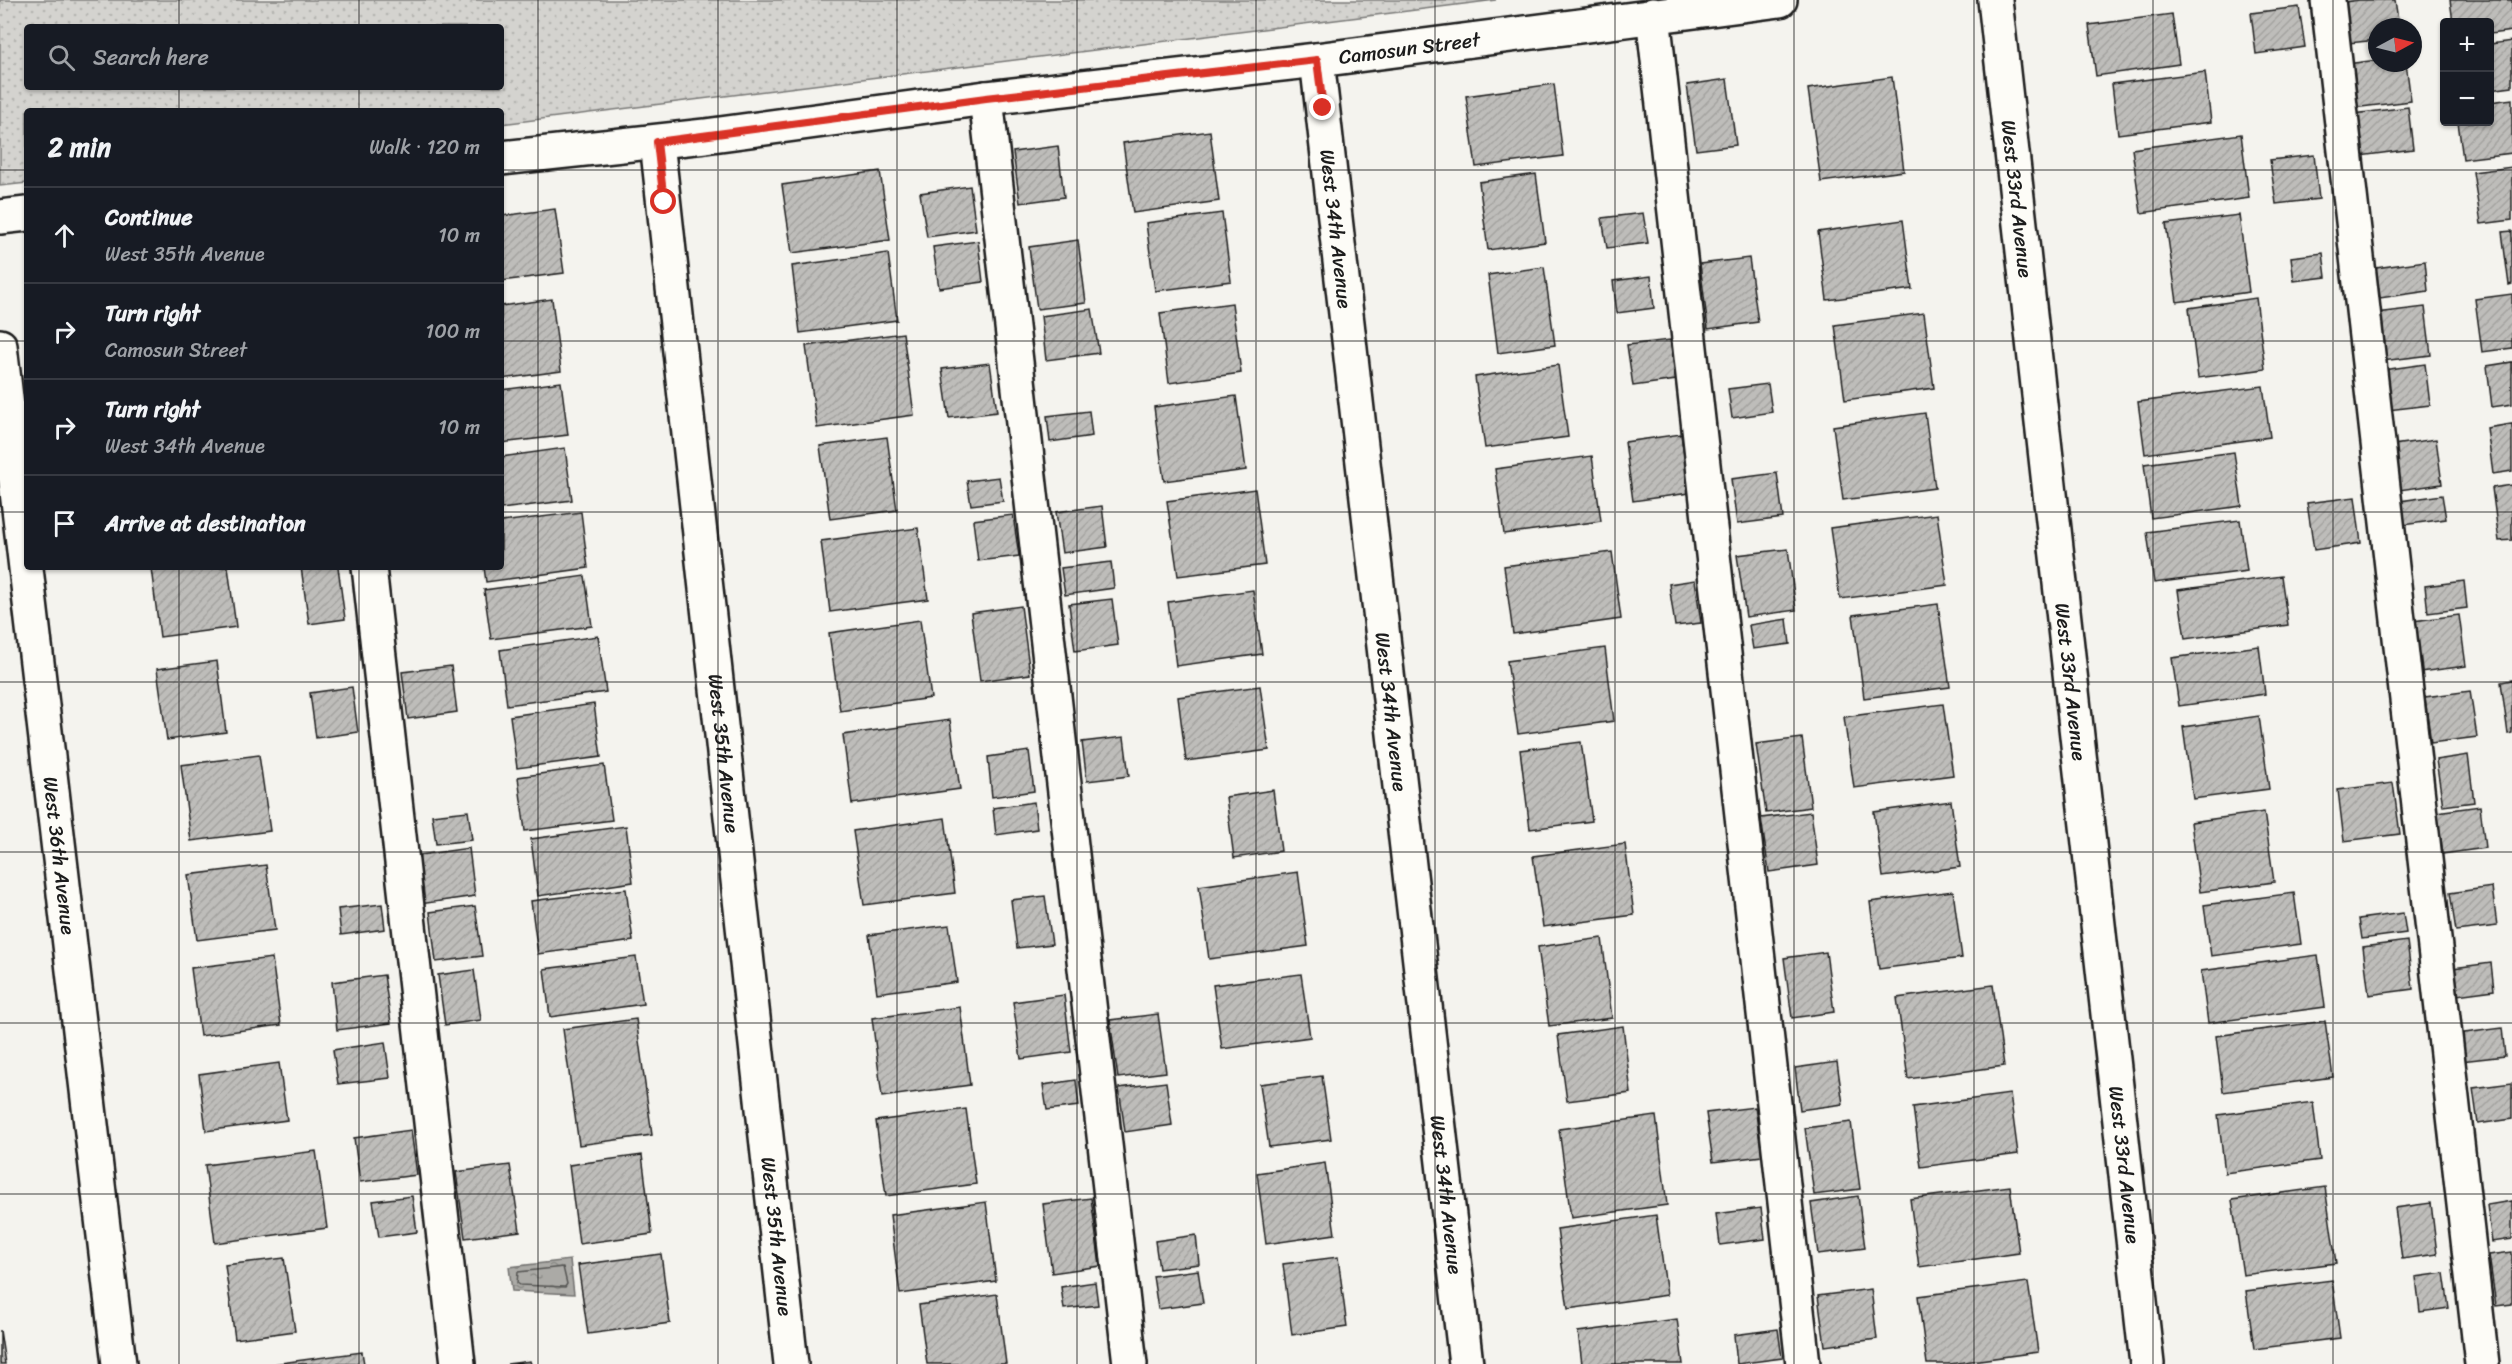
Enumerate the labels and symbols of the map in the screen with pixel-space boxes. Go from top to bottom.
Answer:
north arrow [2368,18,2422,72]
street label: Camosun Street [1337,21,1483,75]
route end [1309,94,1335,120]
street label: West 33rd Avenue [1991,118,2043,280]
street label: West 34th Avenue [1310,147,1363,311]
route start [650,188,676,214]
street label: West 33rd Avenue [2045,601,2097,763]
street label: West 34th Avenue [1365,630,1418,794]
street label: West 35th Avenue [698,672,750,835]
street label: West 36th Avenue [33,775,86,937]
street label: West 33rd Avenue [2099,1084,2151,1246]
street label: West 34th Avenue [1420,1113,1473,1276]
street label: West 35th Avenue [751,1155,803,1318]

